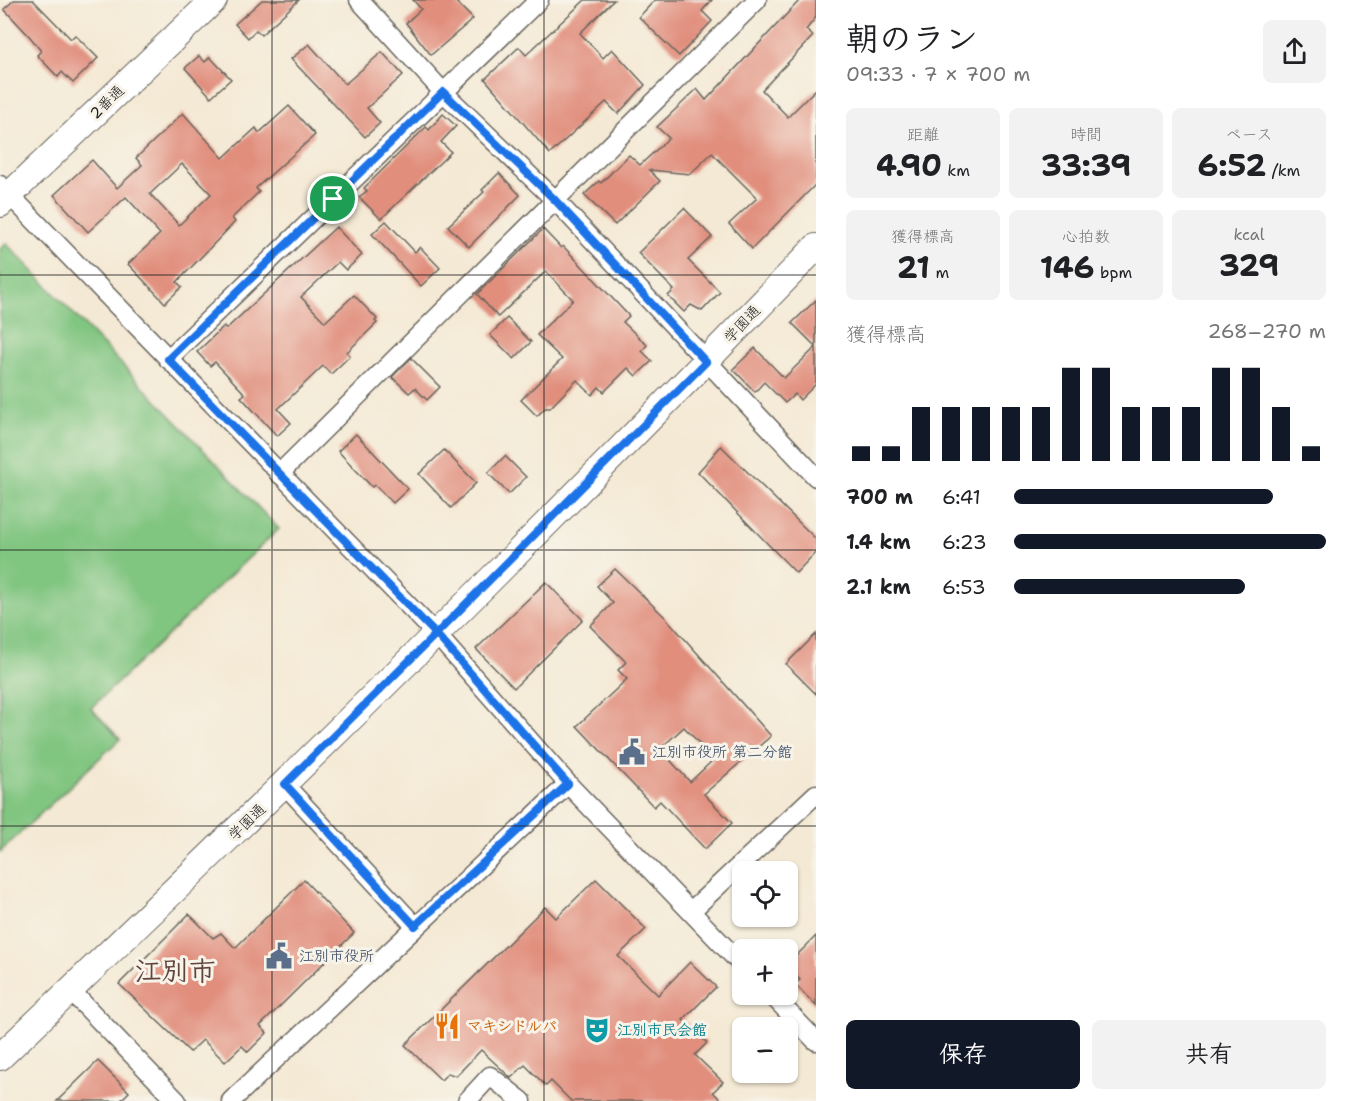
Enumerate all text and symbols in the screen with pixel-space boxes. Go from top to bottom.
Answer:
text: 朝のラン [846,16,978,61]
button: share [1263,20,1326,83]
text: 09:33 · 7 × 700 m [846,61,1031,87]
street label: 2番通 [85,81,129,123]
text: 距離 [907,124,939,145]
text: 時間 [1070,124,1102,145]
text: ペース [1225,124,1273,145]
text: 4.90 [876,145,942,186]
text: 33:39 [1041,145,1131,186]
text: 6:52 [1198,145,1266,186]
text: km [942,160,970,181]
text: /km [1266,160,1300,181]
pin [307,173,358,224]
icon: arrive [316,182,349,215]
text: kcal [1233,224,1265,245]
text: 獲得標高 [891,226,955,247]
text: 心拍数 [1062,226,1110,247]
text: 329 [1219,245,1279,286]
text: 21 [897,247,930,288]
text: 146 [1040,247,1095,288]
text: m [930,262,949,283]
text: bpm [1095,262,1132,283]
street label: 学園通 [719,301,765,347]
text: 268–270 m [1208,318,1326,344]
text: 獲得標高 [846,321,926,347]
text: 700 m [846,484,913,510]
text: 6:41 [942,484,981,510]
text: 1.4 km [846,529,911,555]
text: 6:23 [942,529,987,555]
text: 2.1 km [846,574,911,600]
text: 6:53 [942,574,986,600]
public building icon: 江別市役所 第二分館 [617,737,647,767]
place label: 江別市役所 第二分館 [652,742,792,762]
street label: 学園通 [224,799,270,845]
map controls [732,861,798,1083]
button: locate [732,861,798,927]
button: + [732,939,798,1005]
public building icon: 江別市役所 [264,941,294,971]
place label: 江別市役所 [299,946,374,966]
district label: 江別市 [135,952,216,989]
restaurant icon: マキシドルパ [432,1011,462,1041]
theatre icon: 江別市民会館 [582,1015,612,1045]
place label: マキシドルパ [467,1016,557,1036]
button: − [732,1017,798,1083]
place label: 江別市民会館 [617,1020,707,1040]
button: 保存 [846,1020,1080,1089]
button: 共有 [1092,1020,1326,1089]

